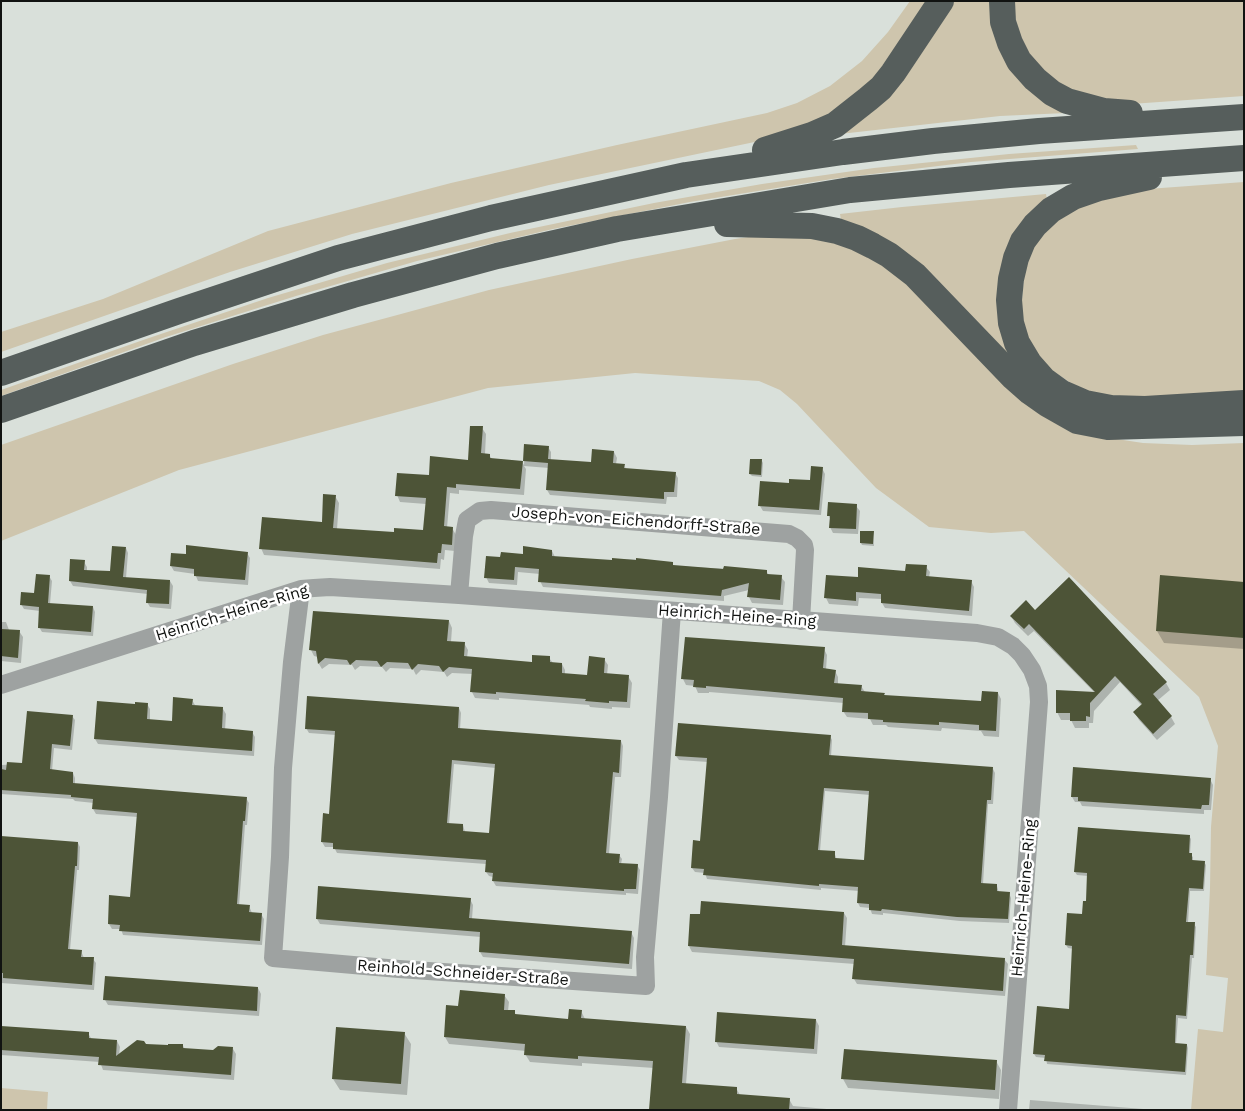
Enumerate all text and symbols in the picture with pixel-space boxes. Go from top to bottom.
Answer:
street label: Joseph-von-Eichendorff-Straße [511,503,761,539]
street label: Heinrich-Heine-Ring [153,581,311,645]
street label: Heinrich-Heine-Ring [657,601,817,631]
street label: Heinrich-Heine-Ring [1008,818,1040,978]
street label: Reinhold-Schneider-Straße [356,956,570,990]

